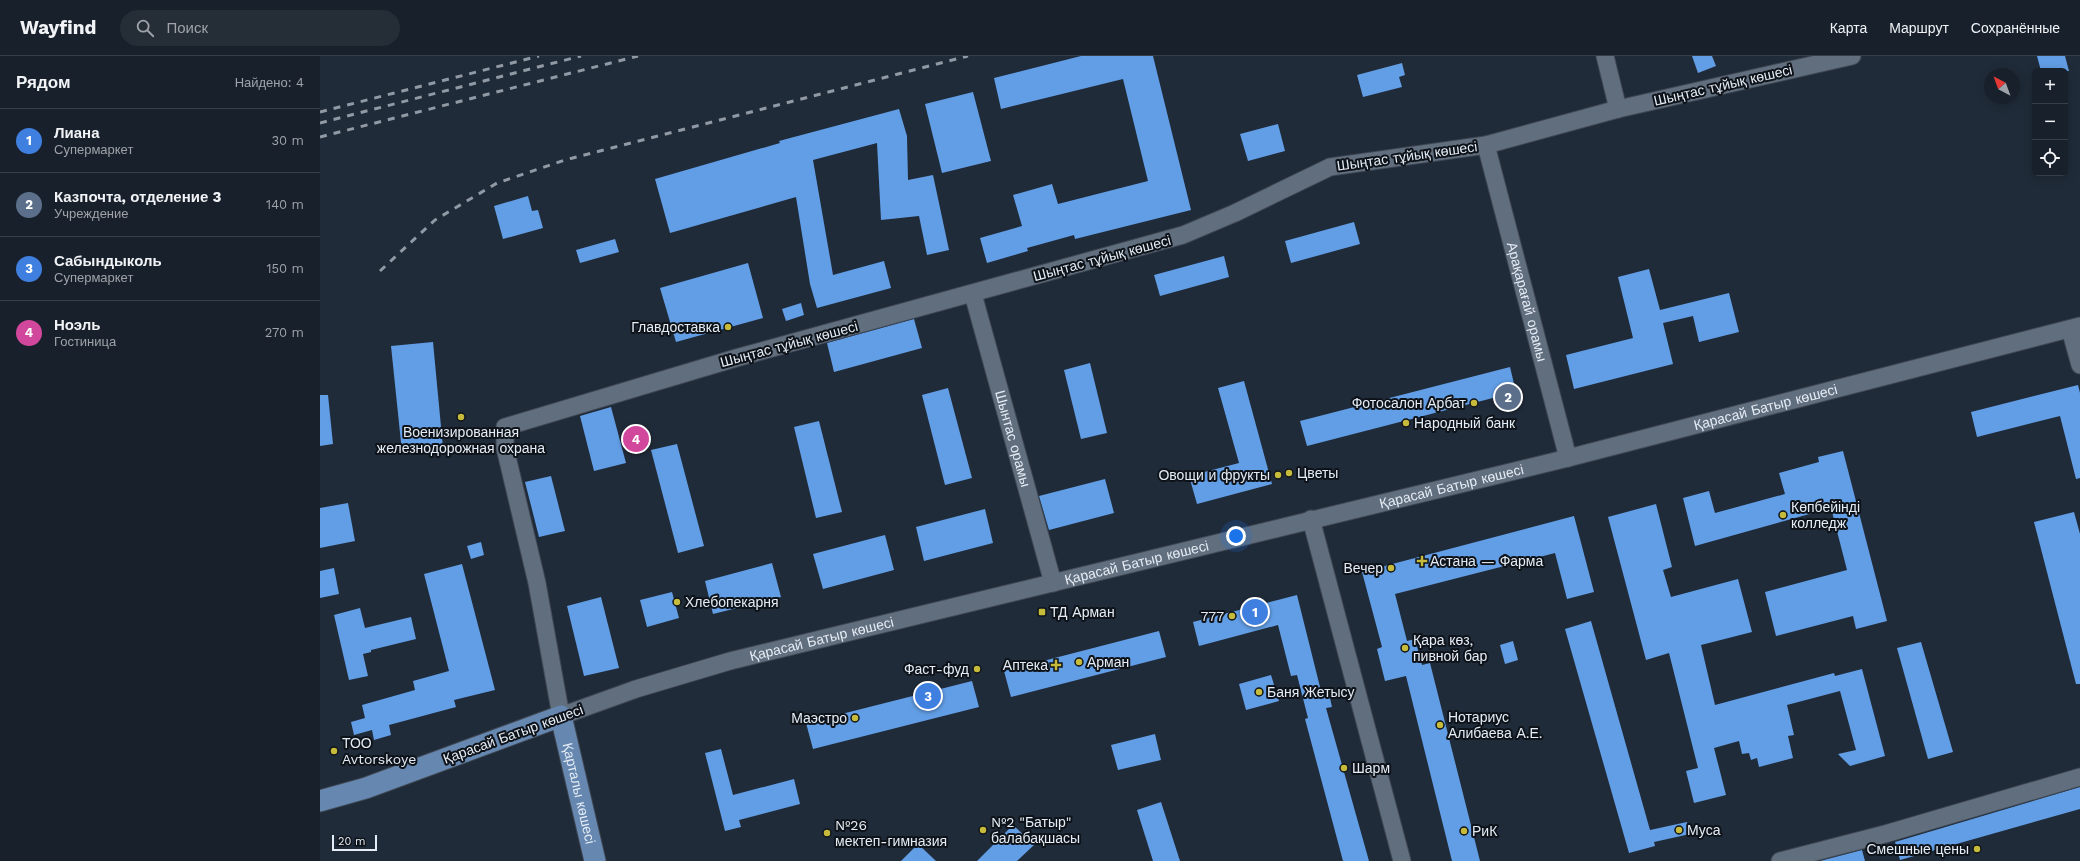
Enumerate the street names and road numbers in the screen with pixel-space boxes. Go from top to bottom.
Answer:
street label: Шыңтас тұйық көшесі [1652,61,1794,109]
street label: Шыңтас тұйық көшесі [1336,138,1478,174]
street label: Шыңтас тұйық көшесі [1031,232,1173,284]
street label: Арақарағай орамы [1504,240,1550,363]
street label: Шыңтас тұйық көшесі [718,318,860,370]
street label: Қарасай Батыр көшесі [1692,381,1839,433]
street label: Шынтас орамы [992,388,1034,489]
street label: Қарасай Батыр көшесі [1378,461,1525,511]
street label: Қарасай Батыр көшесі [1063,537,1210,588]
street label: Қарасай Батыр көшесі [748,614,895,664]
street label: Қарасай Батыр көшесі [441,701,585,767]
street label: Қарталы көшесі [559,741,599,845]

